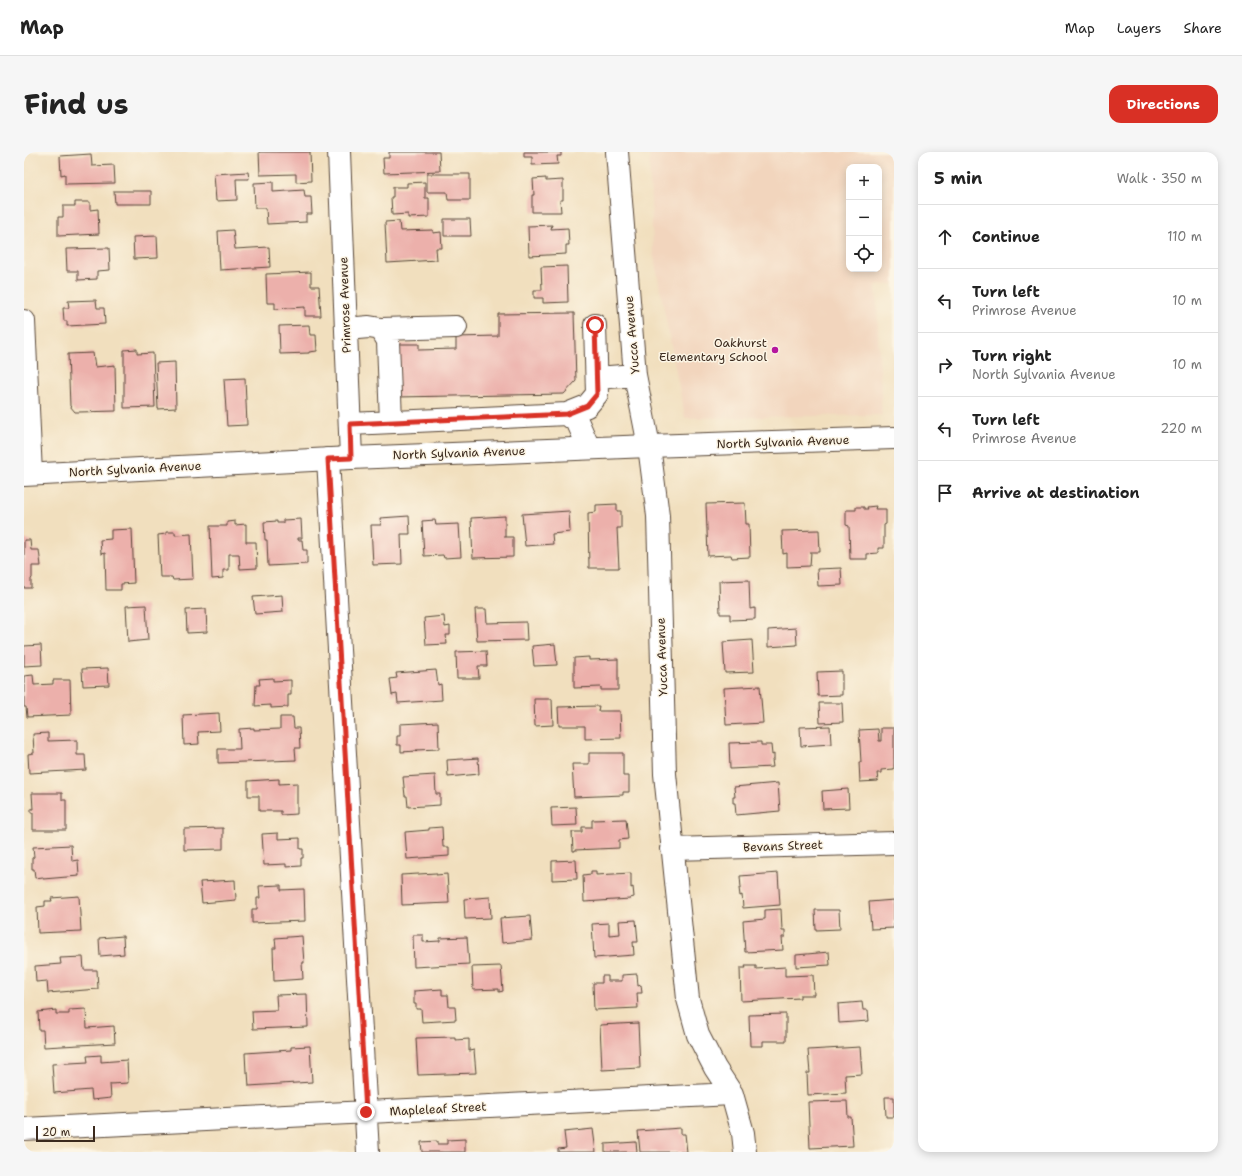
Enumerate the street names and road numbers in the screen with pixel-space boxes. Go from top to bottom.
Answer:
street label: Primrose Avenue [335,256,355,354]
street label: Yucca Avenue [621,295,643,375]
street label: North Sylvania Avenue [716,432,850,452]
street label: North Sylvania Avenue [392,443,526,463]
street label: North Sylvania Avenue [68,458,202,480]
street label: Yucca Avenue [653,617,671,697]
street label: Bevans Street [743,837,823,855]
street label: Mapleleaf Street [389,1098,487,1120]

